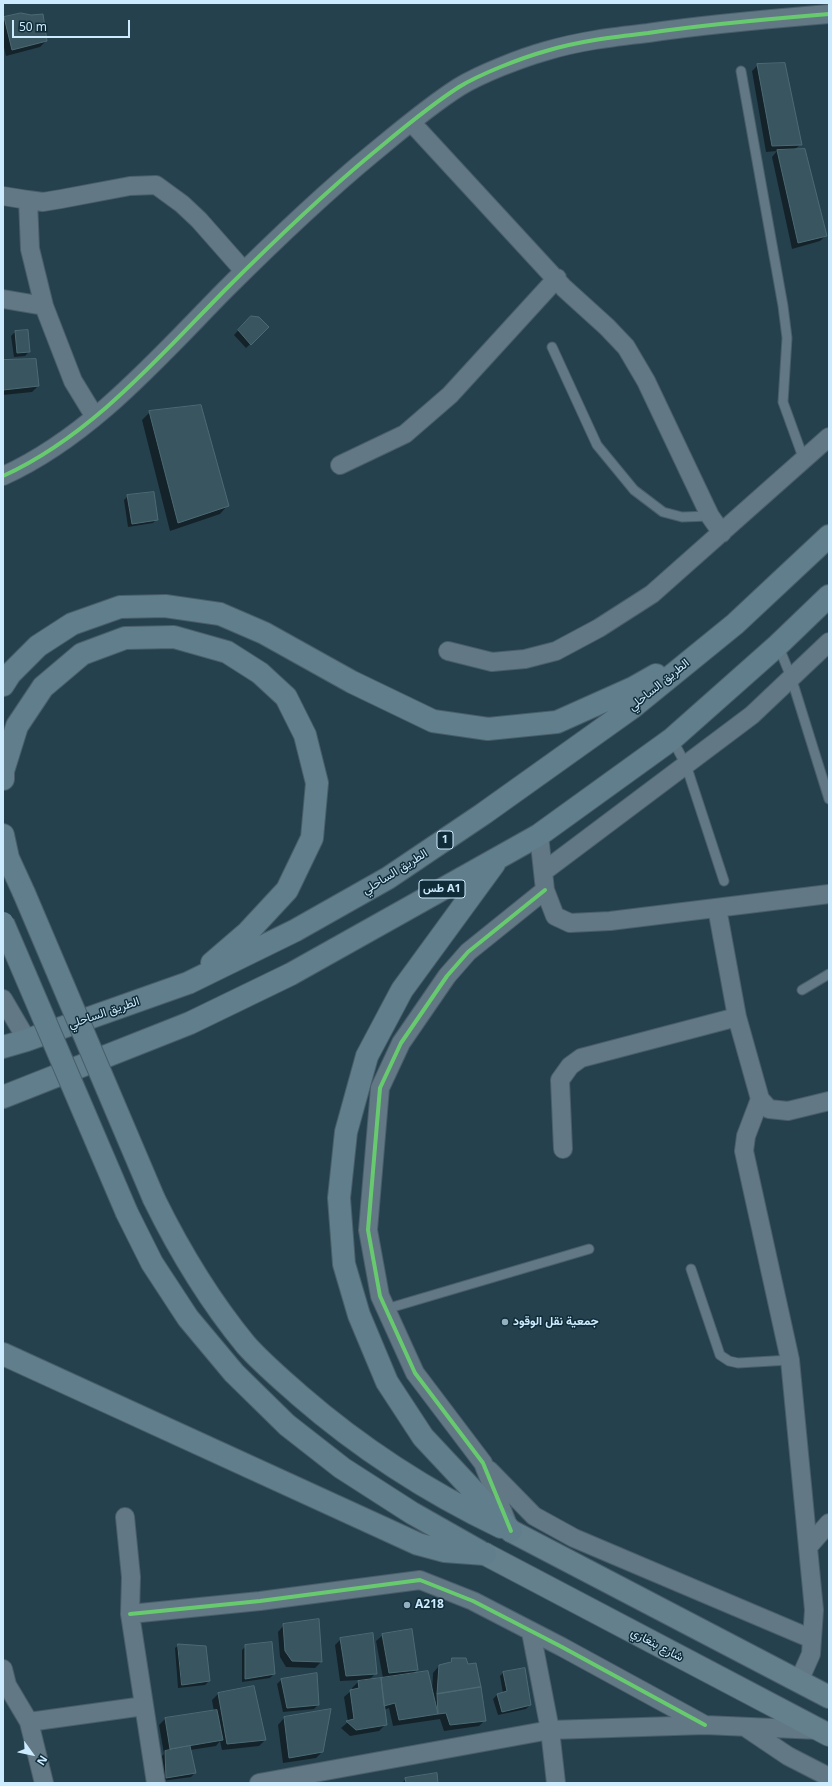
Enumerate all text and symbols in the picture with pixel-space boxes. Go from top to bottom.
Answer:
scale bar [14,12,132,38]
text: 50 m [19,18,47,35]
street label: الطريق الساحلي [626,656,692,714]
road number: 1 [437,831,453,849]
street label: الطريق الساحلي [360,846,430,898]
road number: طس A1 [419,880,465,898]
street label: الطريق الساحلي [67,994,141,1032]
place label: جمعية نقل الوقود [513,1315,599,1329]
marker: جمعية نقل الوقود [500,1317,510,1327]
place label: A218 [415,1598,444,1612]
marker: A218 [402,1600,412,1610]
street label: شارع بنغازي [628,1625,686,1665]
north arrow [12,1734,52,1774]
text: N [34,1753,51,1769]

